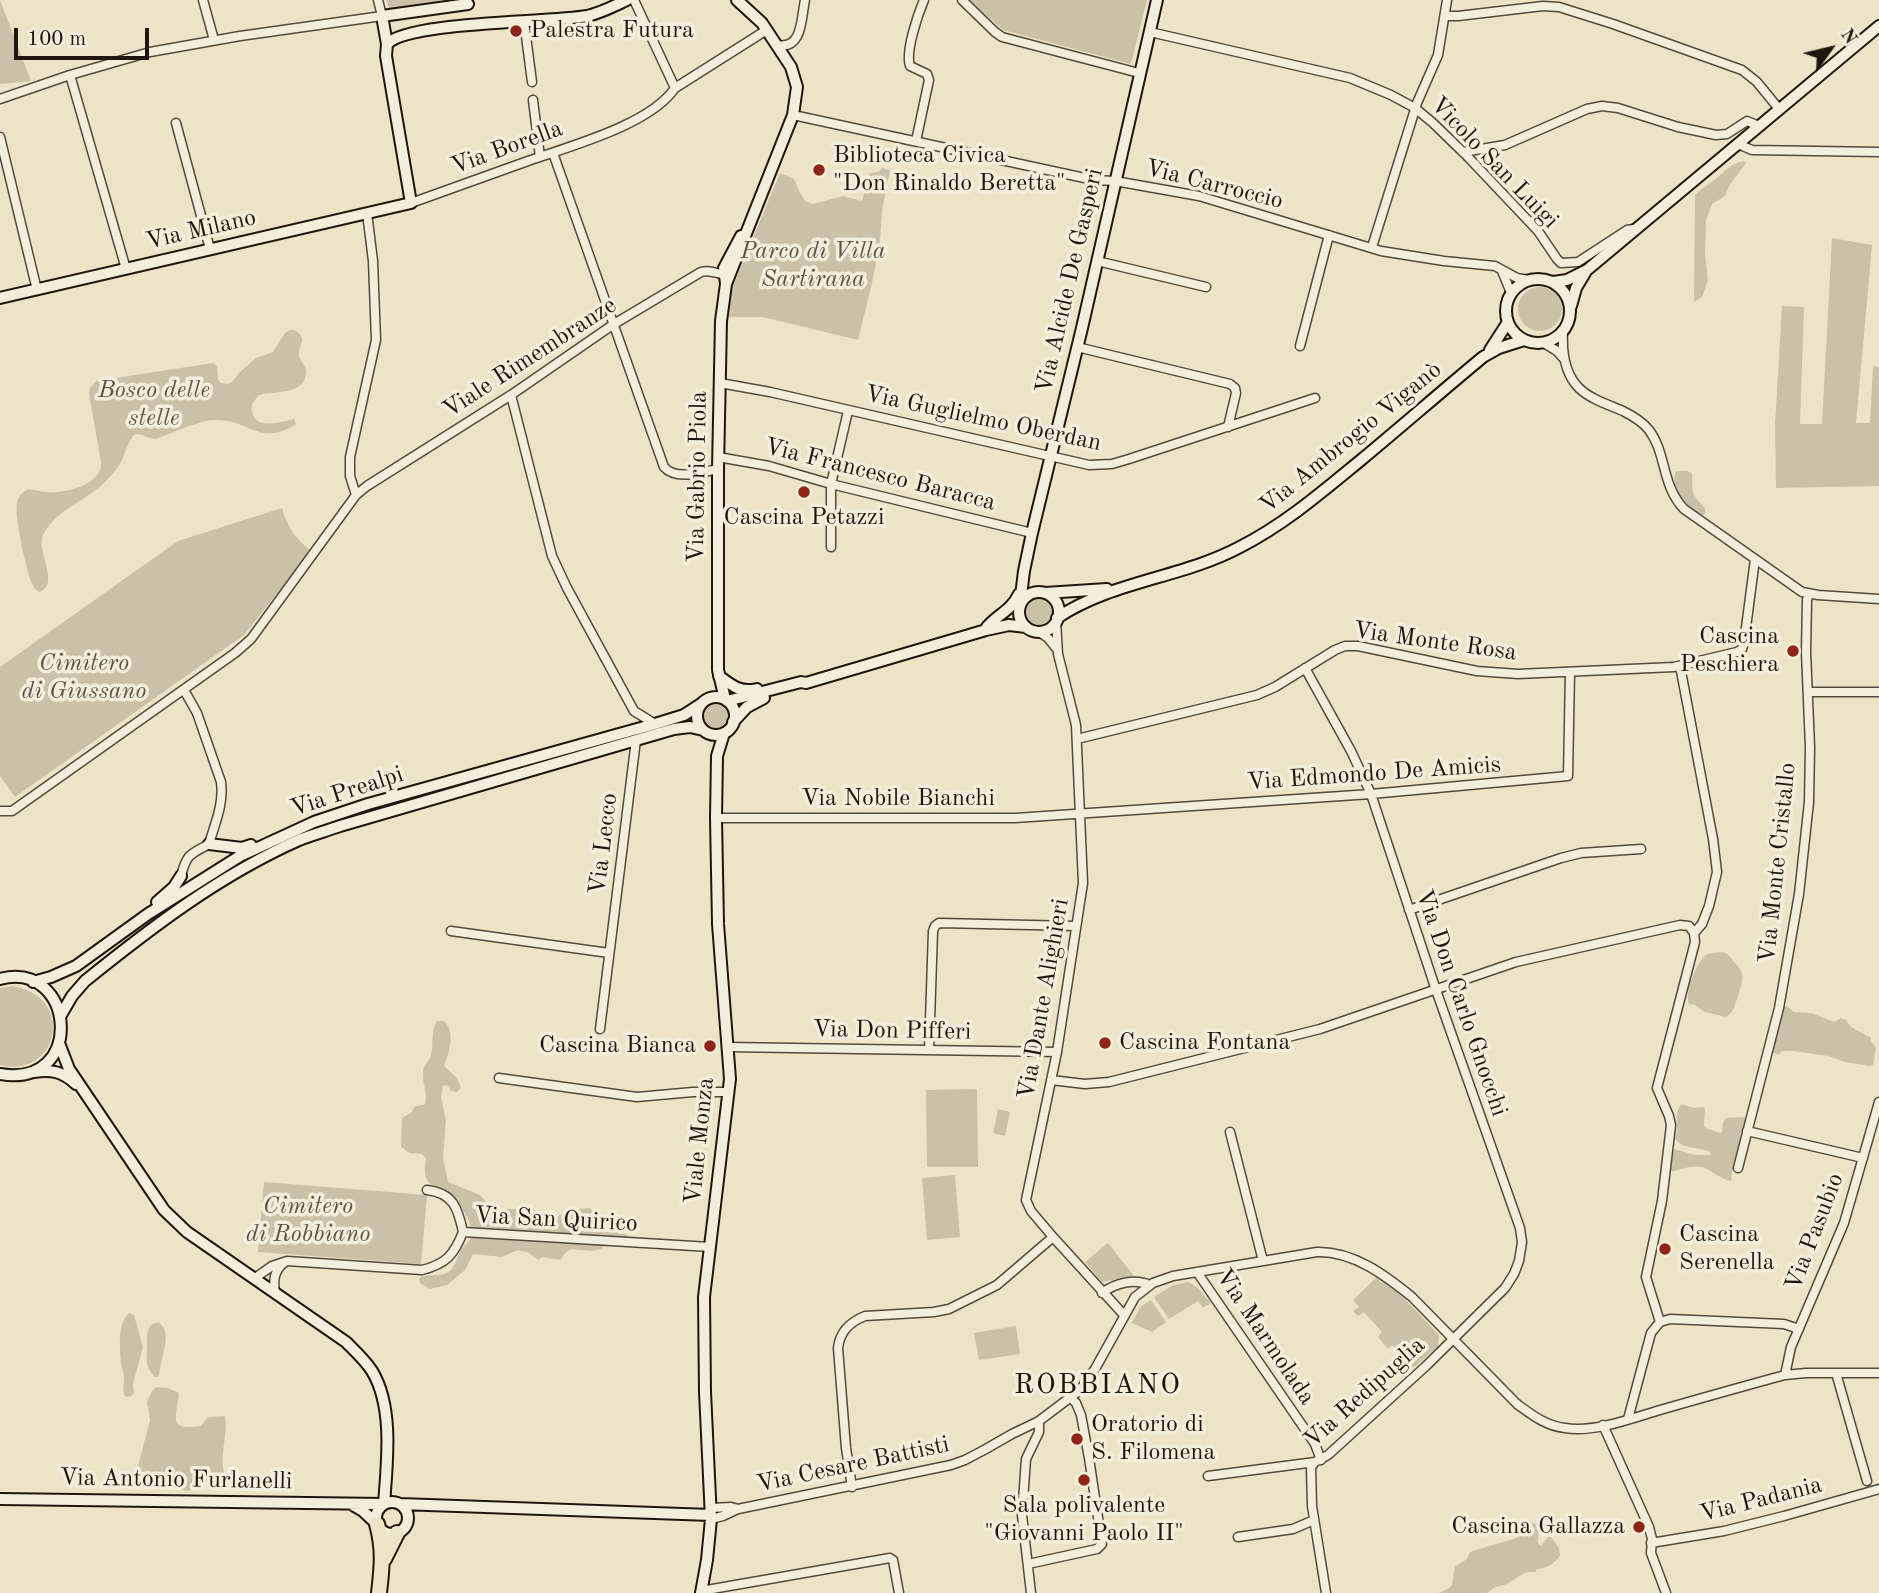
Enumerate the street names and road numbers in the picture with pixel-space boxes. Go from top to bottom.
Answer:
street label: Vicolo San Luigi [1424,91,1564,235]
street label: Via Borella [447,115,567,181]
street label: Via Carroccio [1142,154,1286,216]
street label: Via Alcide De Gasperi [1030,166,1110,396]
street label: Via Milano [143,203,259,257]
street label: Viale Rimembranze [438,291,622,425]
street label: Via Ambrogio Viganò [1254,356,1448,520]
street label: Via Guglielmo Oberdan [862,380,1104,458]
street label: Via Gabrio Piola [682,391,714,563]
street label: Via Francesco Baracca [761,432,999,518]
street label: Via Monte Rosa [1351,616,1519,668]
street label: Via Edmondo De Amicis [1246,751,1502,797]
street label: Via Prealpi [287,760,407,824]
street label: Via Monte Cristallo [1753,761,1803,965]
street label: Via Nobile Bianchi [801,785,995,813]
street label: Via Lecco [583,791,625,897]
street label: Via Don Carlo Gnocchi [1409,886,1513,1120]
street label: Via Dante Alighieri [1012,896,1076,1102]
street label: Via Don Pifferi [812,1015,972,1047]
street label: Viale Monza [679,1076,721,1206]
street label: Via Pasubio [1779,1169,1851,1295]
street label: Via San Quirico [473,1201,639,1239]
street label: Via Marmolada [1209,1263,1321,1411]
street label: Via Redipuglia [1299,1331,1431,1455]
street label: Via Cesare Battisti [754,1430,952,1500]
street label: Via Antonio Furlanelli [59,1464,293,1496]
street label: Via Padania [1697,1471,1825,1529]

